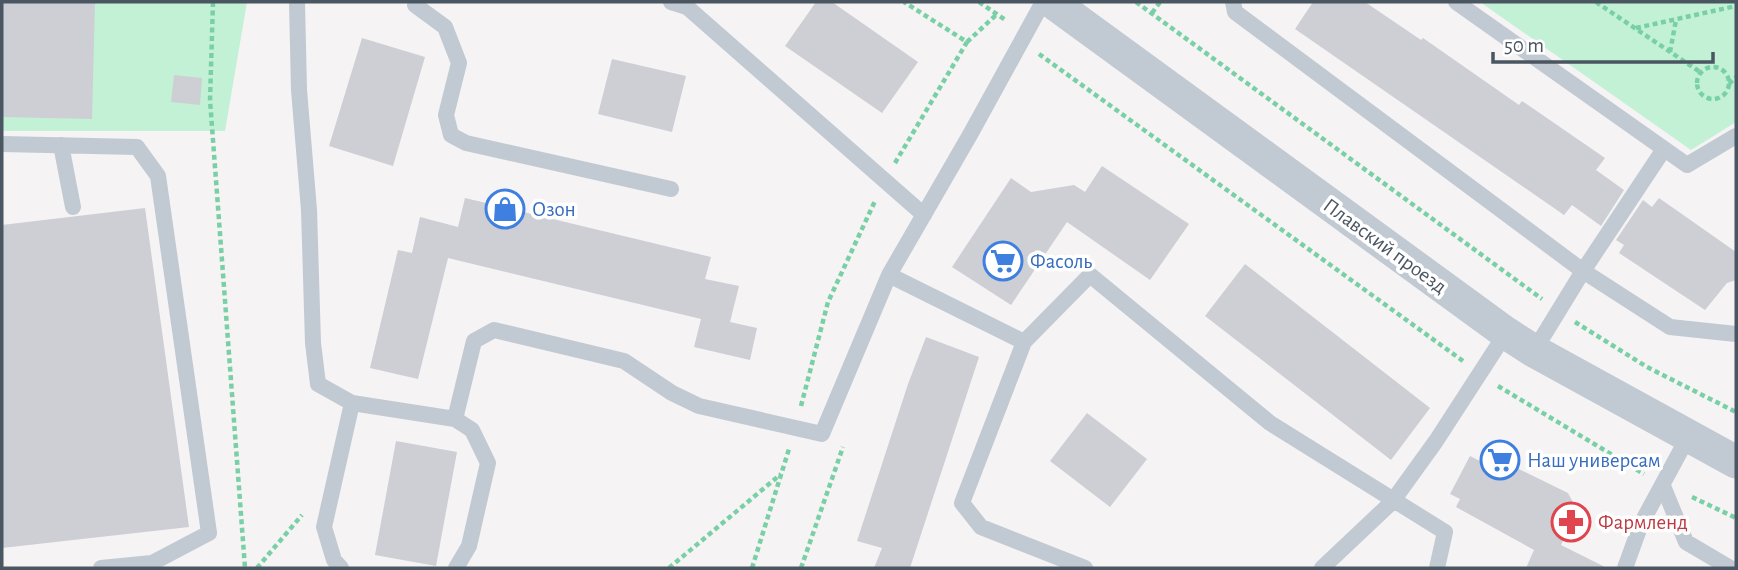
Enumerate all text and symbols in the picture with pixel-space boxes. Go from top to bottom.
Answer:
scale bar [1493,21,1714,65]
text: 50 m [1504,35,1544,56]
shop icon: Озон [484,188,526,230]
street label: Плавский проезд [1319,194,1451,298]
place label: Озон [532,199,576,220]
supermarket icon: Фасоль [982,240,1024,282]
place label: Фасоль [1030,251,1092,272]
supermarket icon: Наш универсам [1479,439,1521,481]
place label: Наш универсам [1527,450,1661,471]
pharmacy icon: Фармленд [1550,501,1592,543]
place label: Фармленд [1598,512,1688,533]

